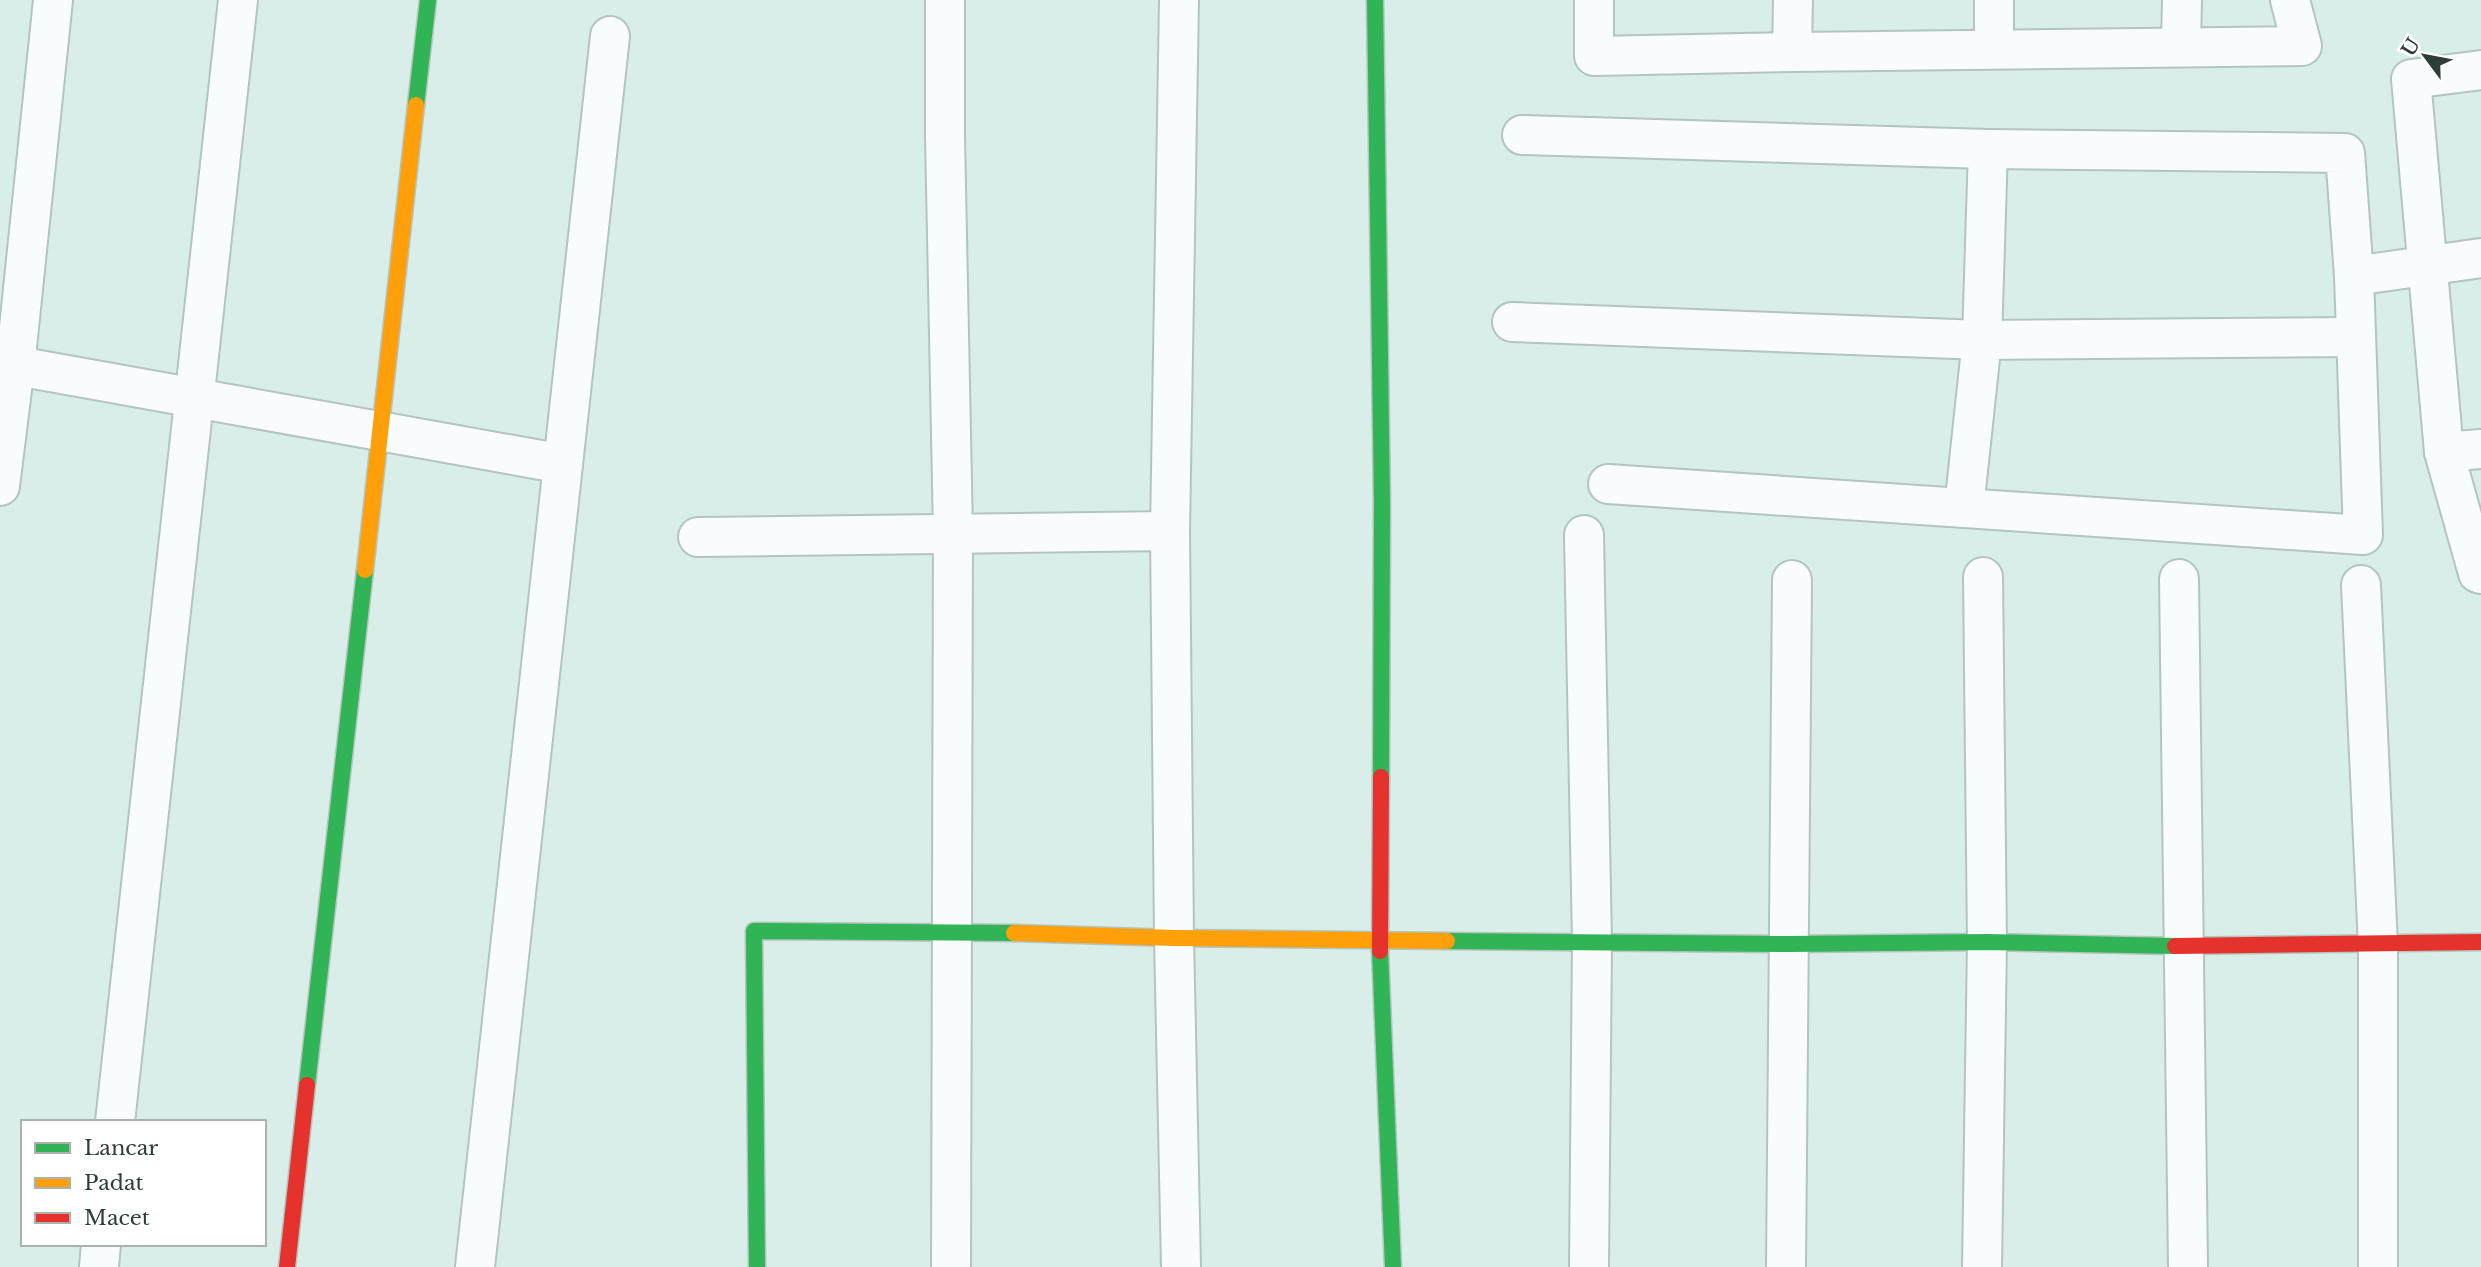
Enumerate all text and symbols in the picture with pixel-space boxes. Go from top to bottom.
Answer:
north arrow [2390,21,2460,91]
text: U [2397,34,2425,60]
legend [21,1120,266,1246]
text: Lancar [84,1135,158,1161]
text: Padat [84,1170,144,1196]
text: Macet [84,1205,150,1231]

